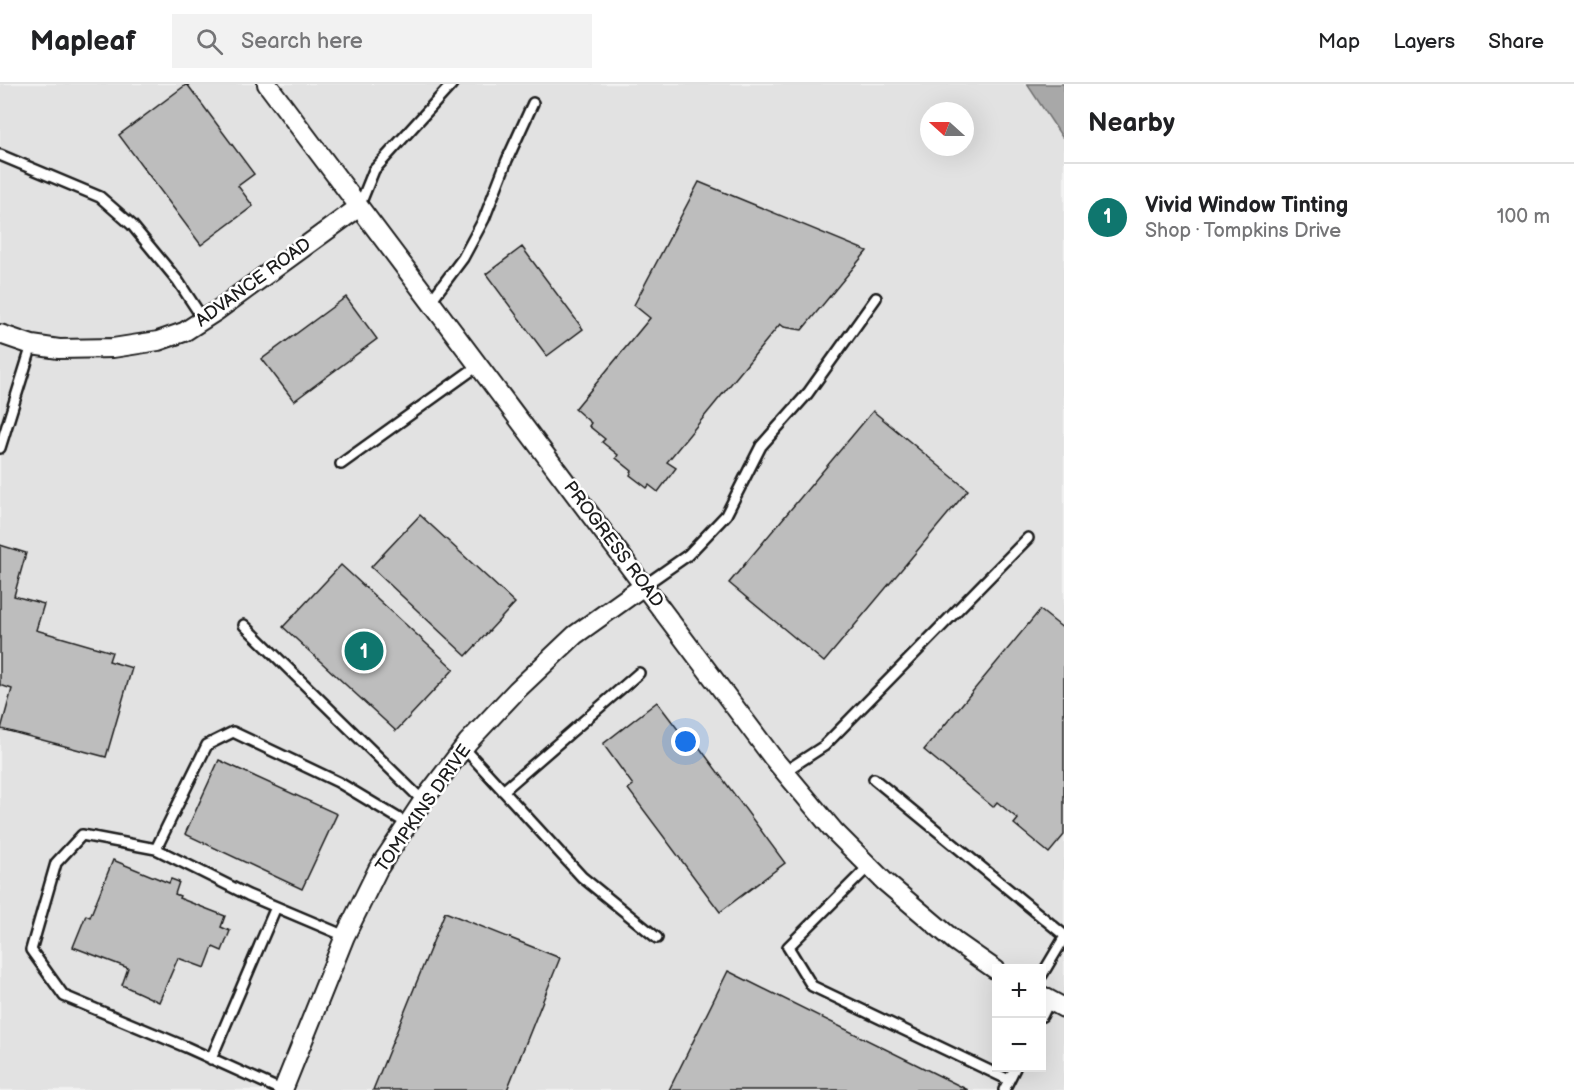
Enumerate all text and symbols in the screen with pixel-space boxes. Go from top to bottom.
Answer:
search box [172,14,592,68]
text: Mapleaf [30,25,136,58]
icon: search [193,25,226,58]
text: Search here [241,28,363,55]
text: Map [1318,29,1360,54]
text: Layers [1393,29,1455,54]
text: Share [1488,29,1544,54]
north arrow [920,102,974,156]
text: Nearby [1088,108,1175,139]
text: Vivid Window Tinting [1145,192,1348,219]
text: 1 [1103,205,1112,229]
text: 100 m [1497,205,1550,229]
text: Shop · Tompkins Drive [1145,219,1341,243]
street label: ADVANCE ROAD [191,233,315,331]
street label: PROGRESS ROAD [559,477,668,612]
pin: 1 [344,628,384,674]
your location [671,727,700,756]
street label: TOMPKINS DRIVE [371,740,475,876]
map controls [992,964,1046,1072]
button: + [992,964,1046,1018]
button: − [992,1018,1046,1072]

